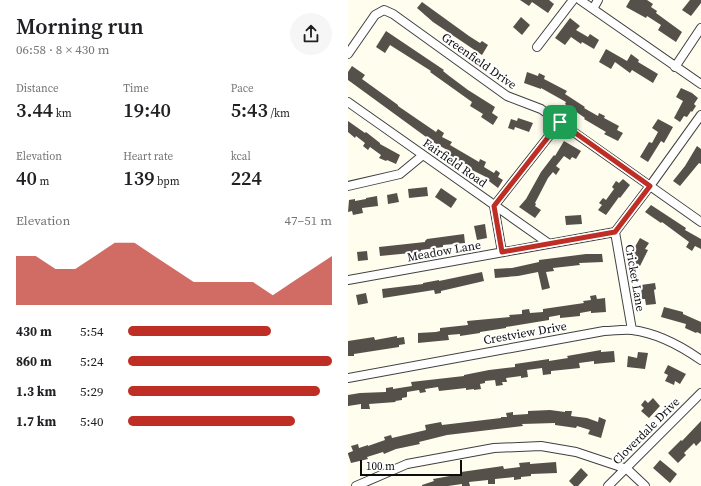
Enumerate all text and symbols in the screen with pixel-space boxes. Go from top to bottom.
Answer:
text: Morning run [16,11,144,41]
button: share [290,13,332,55]
street label: Greenfield Drive [438,29,520,93]
text: 06:58 · 8 × 430 m [16,41,110,58]
text: Distance [16,81,59,96]
text: Time [123,81,149,96]
text: Pace [231,81,254,96]
text: 3.44 [16,96,53,124]
text: 19:40 [123,96,171,124]
text: 5:43 [231,96,268,124]
pin [543,105,577,139]
text: km [53,106,72,121]
text: /km [268,106,290,121]
icon: arrive [549,111,571,133]
street label: Fairfield Road [420,135,490,191]
text: Elevation [16,149,62,164]
text: Heart rate [123,149,173,164]
text: kcal [231,149,251,164]
text: 40 [16,164,37,192]
text: 139 [123,164,155,192]
text: 224 [231,164,262,192]
text: m [37,174,49,189]
text: bpm [155,174,180,189]
text: Elevation [16,212,70,229]
text: 47–51 m [285,212,332,229]
street label: Meadow Lane [406,237,482,265]
street label: Cricket Lane [621,243,649,313]
street label: Crestview Drive [482,318,568,348]
text: 430 m [16,323,52,340]
text: 5:54 [80,323,103,340]
text: 860 m [16,353,52,370]
text: 5:24 [80,353,103,370]
text: 1.3 km [16,383,56,400]
text: 5:29 [80,383,103,400]
street label: Cloverdale Drive [609,394,683,468]
text: 1.7 km [16,413,56,430]
text: 5:40 [80,413,103,430]
scale bar [360,458,462,477]
text: 100 m [366,459,395,474]

